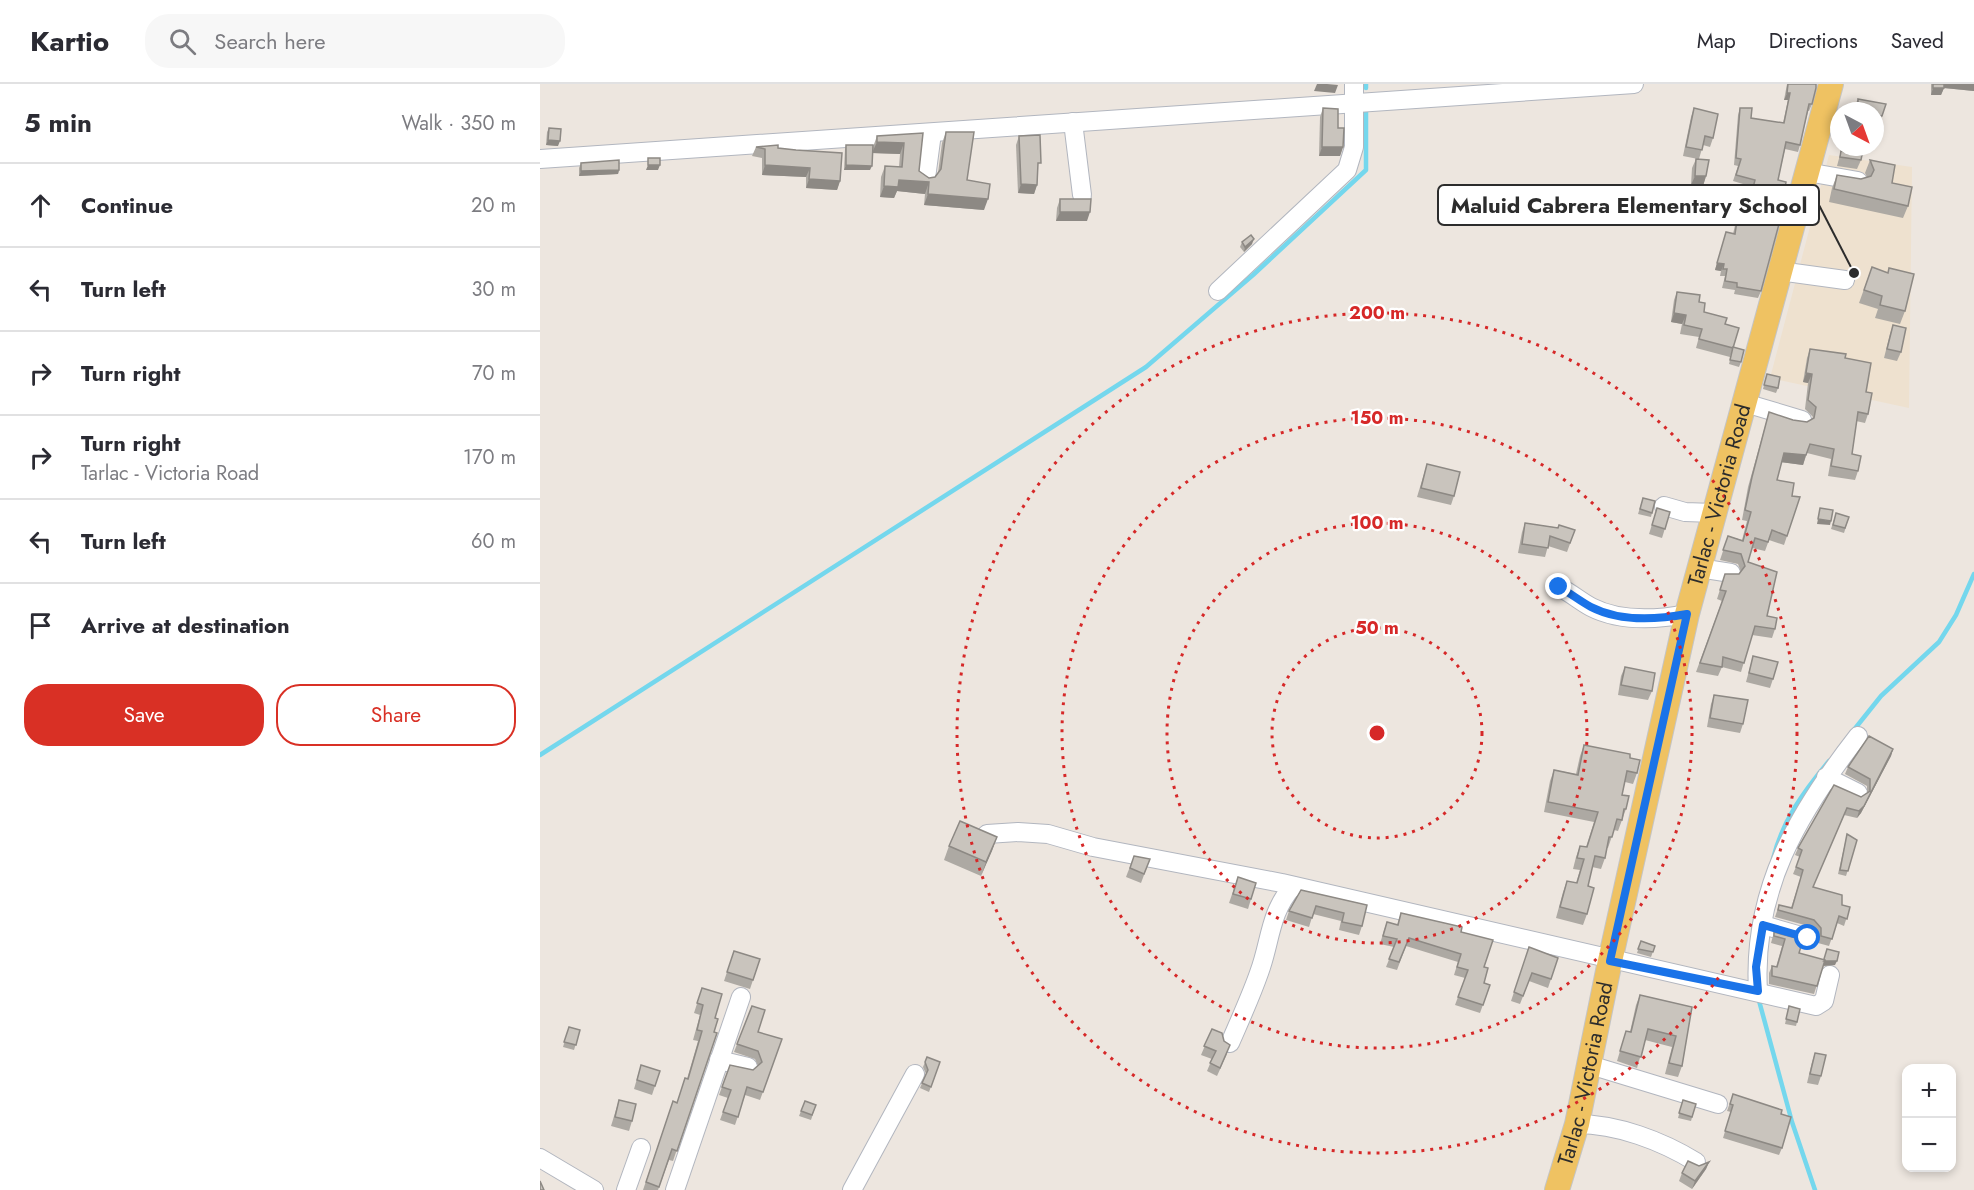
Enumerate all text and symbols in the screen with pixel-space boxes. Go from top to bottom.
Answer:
search box [145,14,565,68]
text: Kartio [30,21,109,62]
icon: search [166,25,199,58]
text: Search here [214,25,326,57]
text: Map [1697,26,1736,56]
text: Directions [1769,26,1858,56]
text: Saved [1891,26,1944,56]
north arrow [1830,102,1884,156]
text: 5 min [24,104,92,142]
text: Walk · 350 m [401,109,516,138]
callout: Maluid Cabrera Elementary School [1438,185,1819,225]
icon: ahead [24,189,57,222]
text: Continue [81,189,173,221]
text: Maluid Cabrera Elementary School [1451,189,1807,221]
text: 20 m [471,191,516,220]
icon: left [24,273,57,306]
text: Turn left [81,273,166,305]
text: 30 m [471,275,516,304]
text: 200 m [1349,300,1405,326]
icon: right [24,357,57,390]
text: Turn right [81,357,181,389]
text: 70 m [472,359,516,388]
street label: Tarlac - Victoria Road [1680,401,1758,589]
text: 150 m [1351,405,1403,431]
text: Turn right [81,427,181,459]
icon: right [24,441,57,474]
text: 170 m [463,443,516,472]
text: Tarlac - Victoria Road [81,459,259,488]
text: 100 m [1350,510,1404,536]
icon: left [24,525,57,558]
text: Turn left [81,525,166,557]
text: 60 m [471,527,516,556]
route end [1545,573,1571,599]
icon: arrive [24,609,57,642]
text: Arrive at destination [81,609,290,641]
text: 50 m [1355,615,1399,641]
button: Save [24,684,264,746]
button: Share [276,684,516,746]
centre of rings [1367,723,1387,743]
route start [1794,924,1820,950]
street label: Tarlac - Victoria Road [1550,979,1620,1169]
map controls [1902,1064,1956,1172]
button: + [1902,1064,1956,1118]
button: − [1902,1118,1956,1172]

